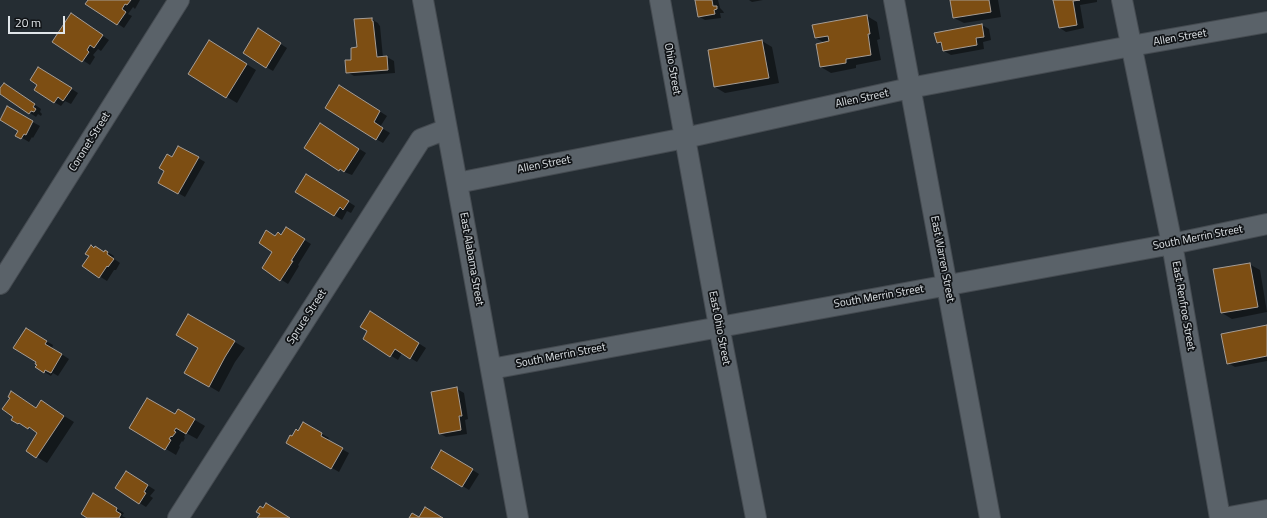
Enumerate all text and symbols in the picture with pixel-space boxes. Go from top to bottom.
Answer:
scale bar [10,8,67,34]
text: 20 m [15,13,41,32]
street label: Allen Street [1152,27,1208,49]
street label: Ohio Street [661,42,683,96]
street label: Allen Street [834,87,890,111]
street label: Coronet Street [67,110,113,174]
street label: Allen Street [516,153,572,177]
street label: East Alabama Street [456,211,486,307]
street label: East Warren Street [927,215,957,303]
street label: South Merrin Street [1152,223,1244,253]
street label: East Renfroe Street [1169,260,1197,352]
street label: South Merrin Street [833,283,925,311]
street label: Spruce Street [284,287,330,347]
street label: East Ohio Street [705,290,733,366]
street label: South Merrin Street [515,341,607,371]

